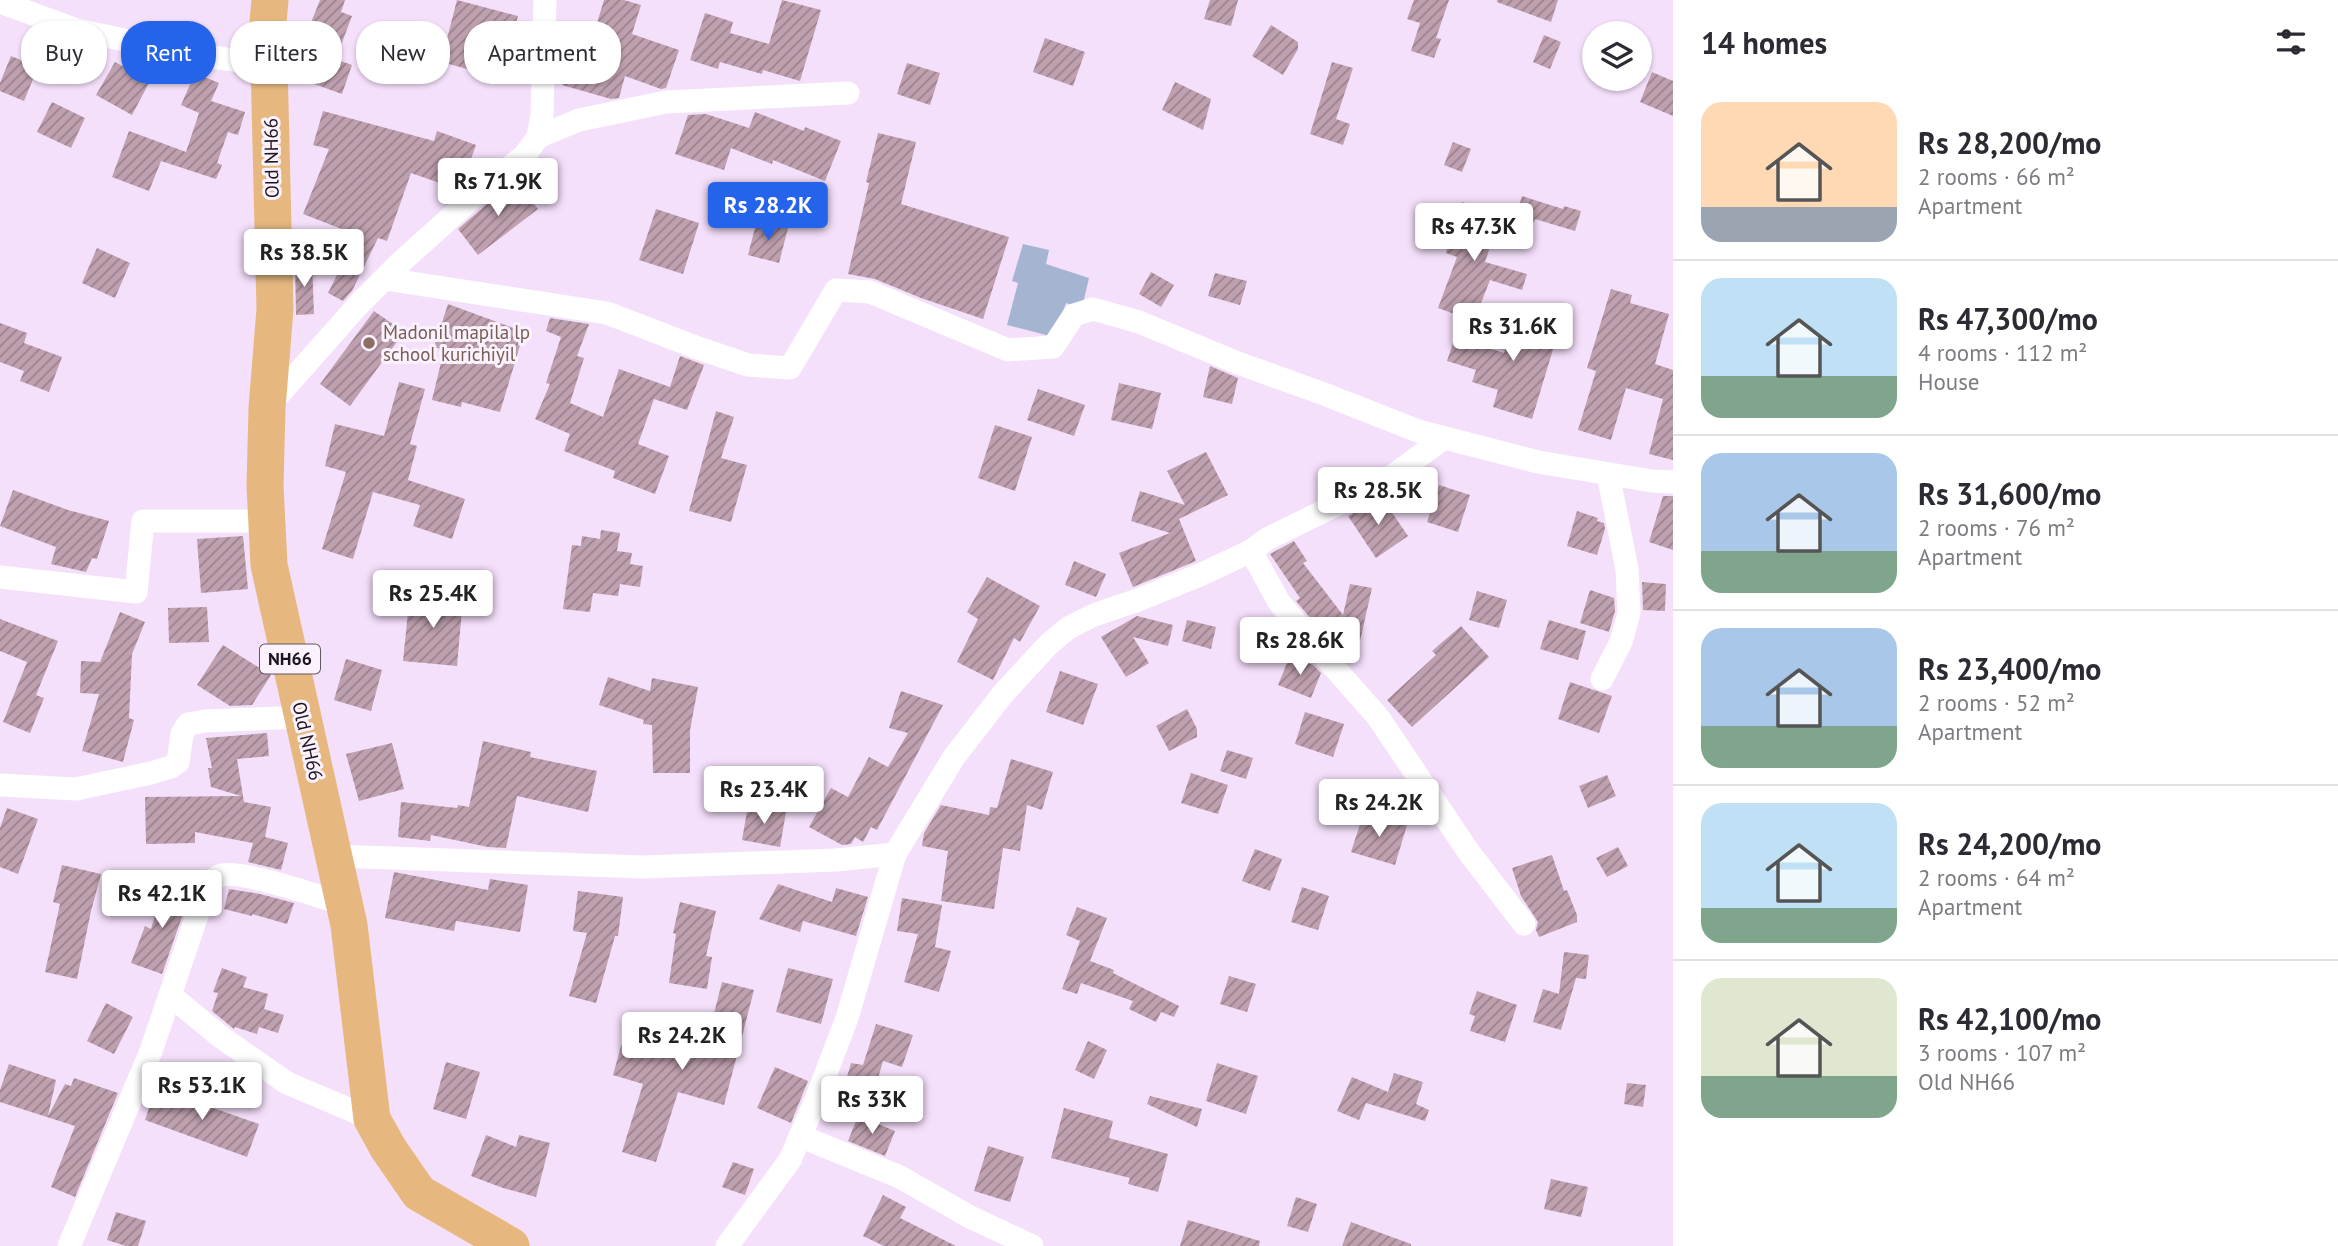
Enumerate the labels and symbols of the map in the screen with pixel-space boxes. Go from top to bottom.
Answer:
street label: Old NH66 [258,118,284,198]
pin: Rs 71.9K [426,158,570,218]
pin: Rs 28.2K [696,182,840,242]
pin: Rs 47.3K [1402,204,1546,263]
pin: Rs 38.5K [232,230,376,289]
pin: Rs 31.6K [1441,304,1585,363]
place label: Madonil mapila lp school kurichiyil [383,320,530,366]
marker: Madonil mapila lp school kurichiyil [361,335,377,351]
pin: Rs 28.5K [1306,468,1450,527]
pin: Rs 25.4K [361,570,505,630]
pin: Rs 28.6K [1228,618,1372,677]
road number: NH66 [260,644,320,674]
street label: Old NH66 [287,699,329,783]
pin: Rs 23.4K [692,766,836,826]
pin: Rs 24.2K [1307,780,1451,839]
pin: Rs 42.1K [90,870,234,930]
pin: Rs 24.2K [610,1012,754,1072]
pin: Rs 53.1K [130,1062,274,1122]
pin: Rs 33K [815,1076,929,1136]

